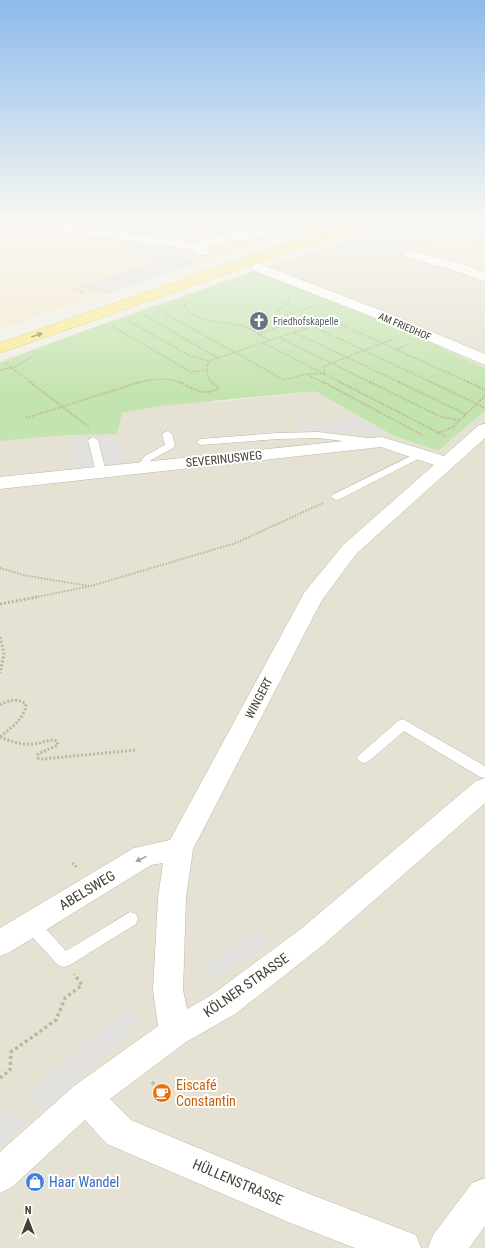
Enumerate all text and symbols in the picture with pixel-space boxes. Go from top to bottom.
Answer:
church icon: Friedhofskapelle [248,310,270,332]
street label: AM FRIEDHOF [377,310,433,343]
place label: Friedhofskapelle [273,316,339,327]
one-way arrow [31,332,43,338]
street label: SEVERINUSWEG [185,448,263,470]
street label: WINGERT [242,675,276,721]
one-way arrow [136,855,147,862]
street label: ABELSWEG [56,867,118,913]
street label: KÖLNER STRASSE [200,950,292,1020]
place label: Eiscafé Constantin [176,1077,236,1109]
cafe icon: Eiscafé Constantin [151,1082,173,1104]
street label: HÜLLENSTRASSE [190,1156,286,1208]
shop icon: Haar Wandel [24,1171,46,1193]
place label: Haar Wandel [49,1174,119,1190]
north arrow [8,1200,48,1240]
text: N [25,1204,32,1217]

